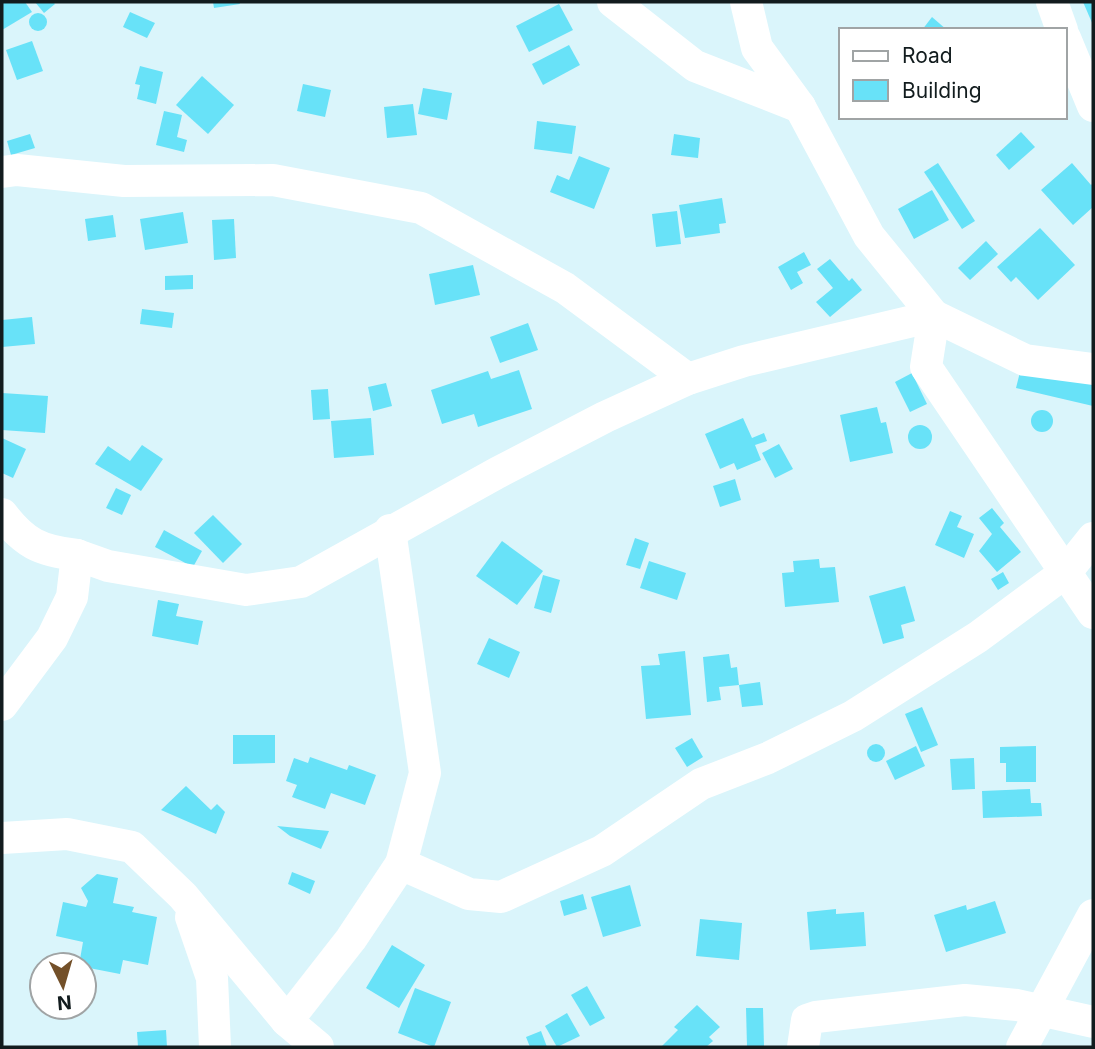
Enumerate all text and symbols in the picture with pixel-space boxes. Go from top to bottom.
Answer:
legend [839,28,1067,119]
text: Road [902,43,953,68]
text: Building [902,78,982,103]
north arrow [28,951,98,1021]
text: N [56,990,73,1015]

